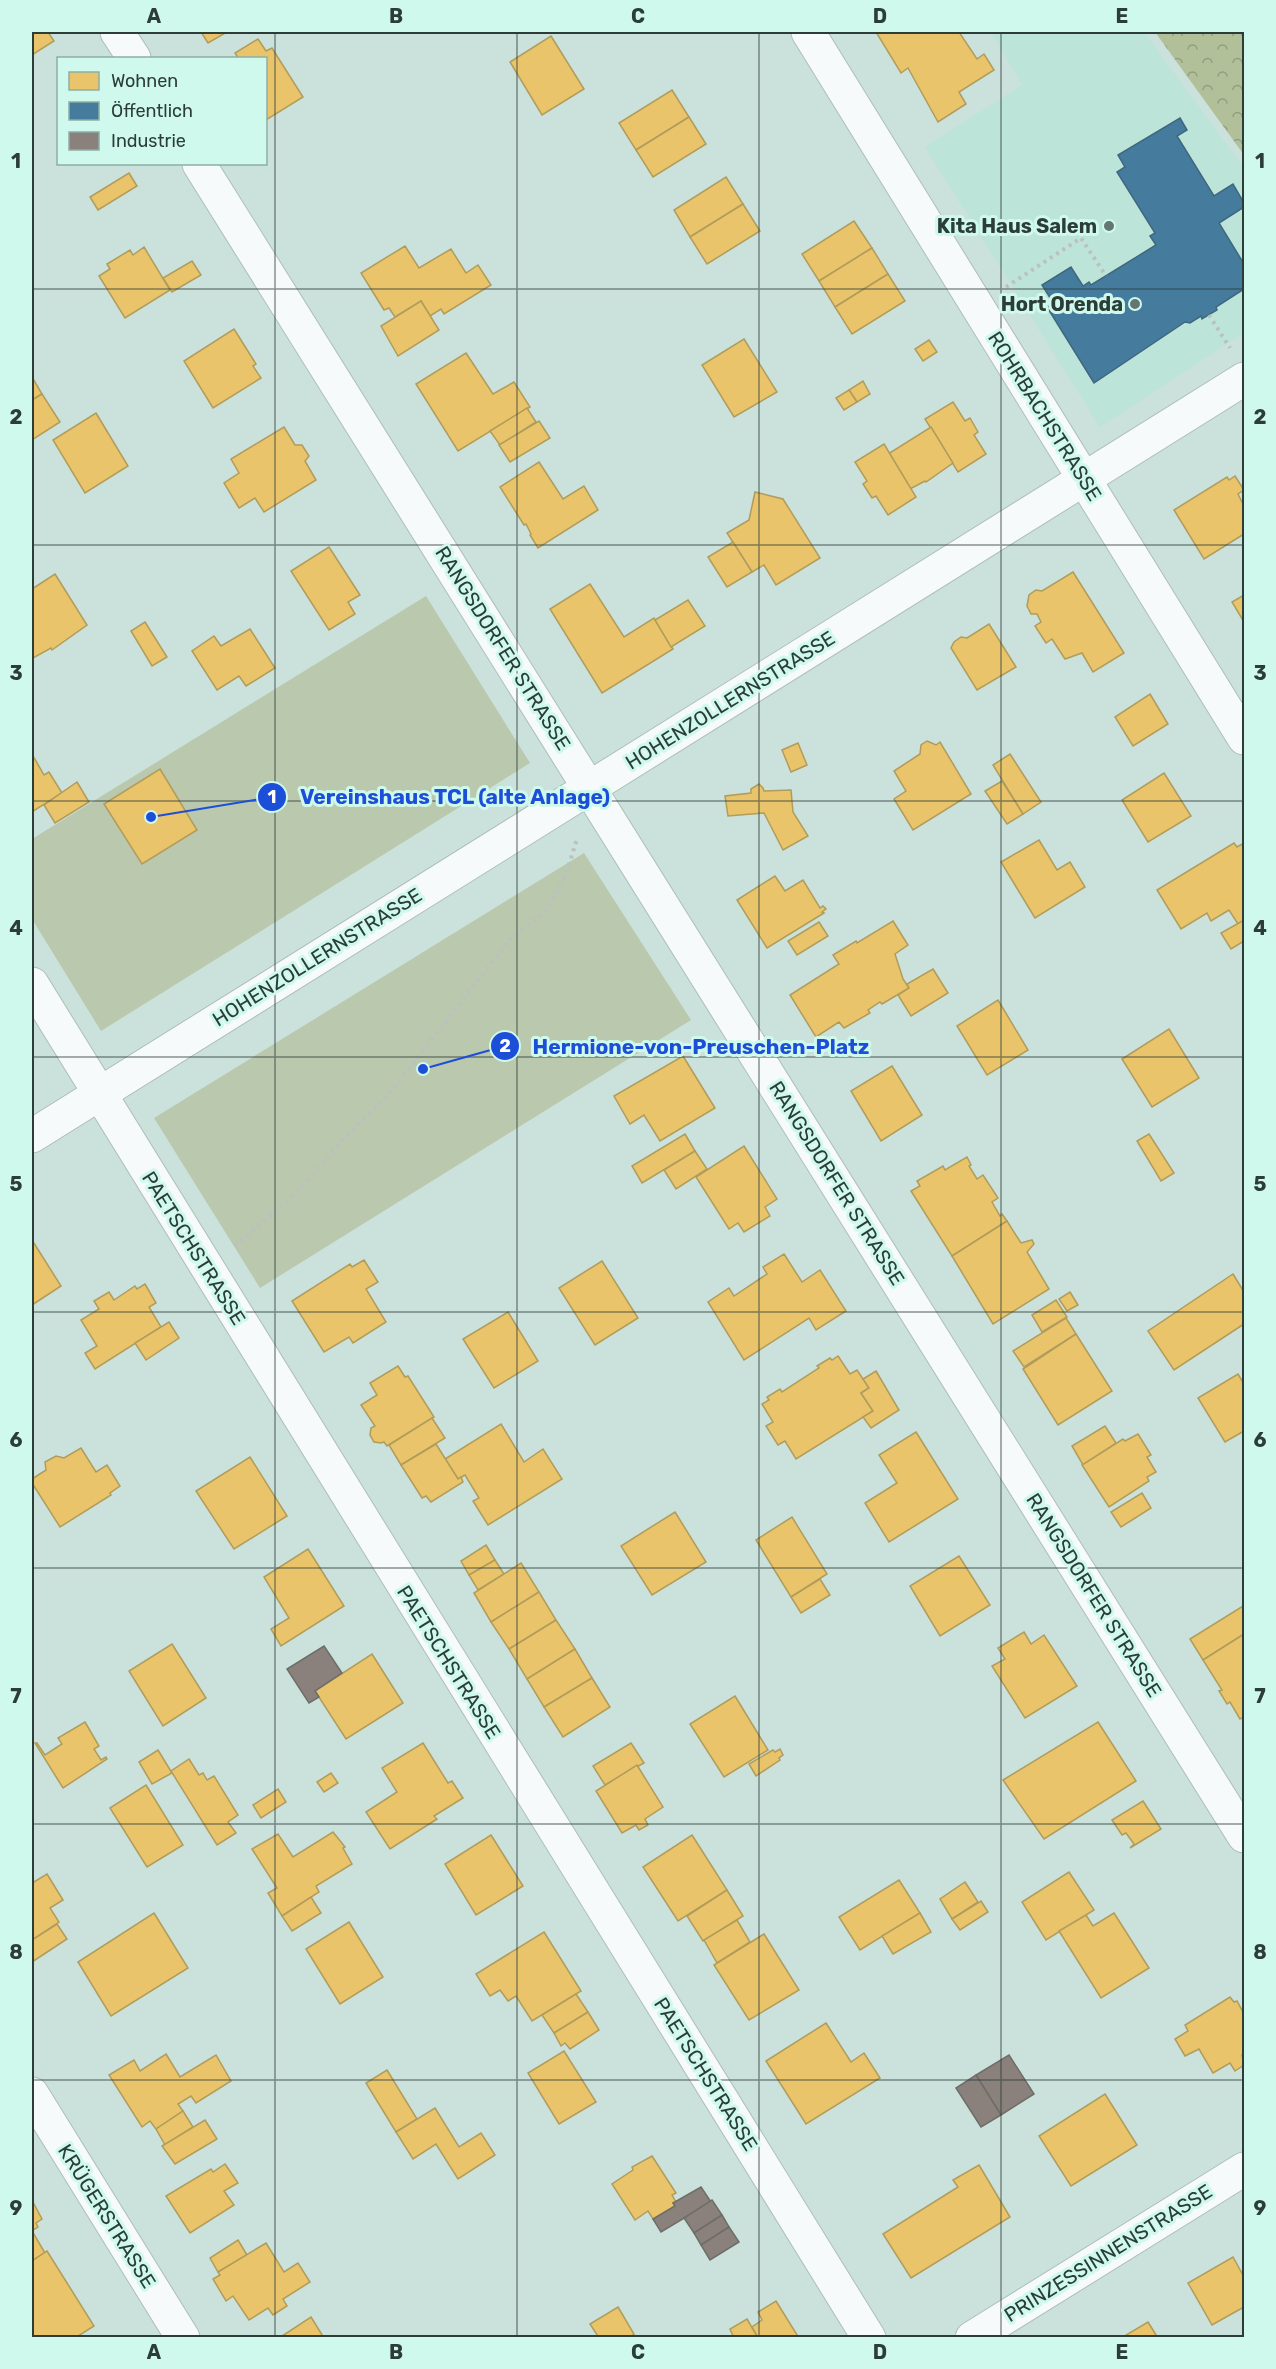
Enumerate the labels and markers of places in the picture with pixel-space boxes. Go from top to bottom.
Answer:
place label: Kita Haus Salem [937,214,1097,238]
marker: Kita Haus Salem [1102,219,1116,233]
place label: Hort Orenda [1001,292,1123,316]
marker: Hort Orenda [1128,297,1142,311]
callout: Vereinshaus TCL (alte Anlage) [257,777,623,816]
callout: Hermione-von-Preuschen-Platz [490,1027,881,1066]

